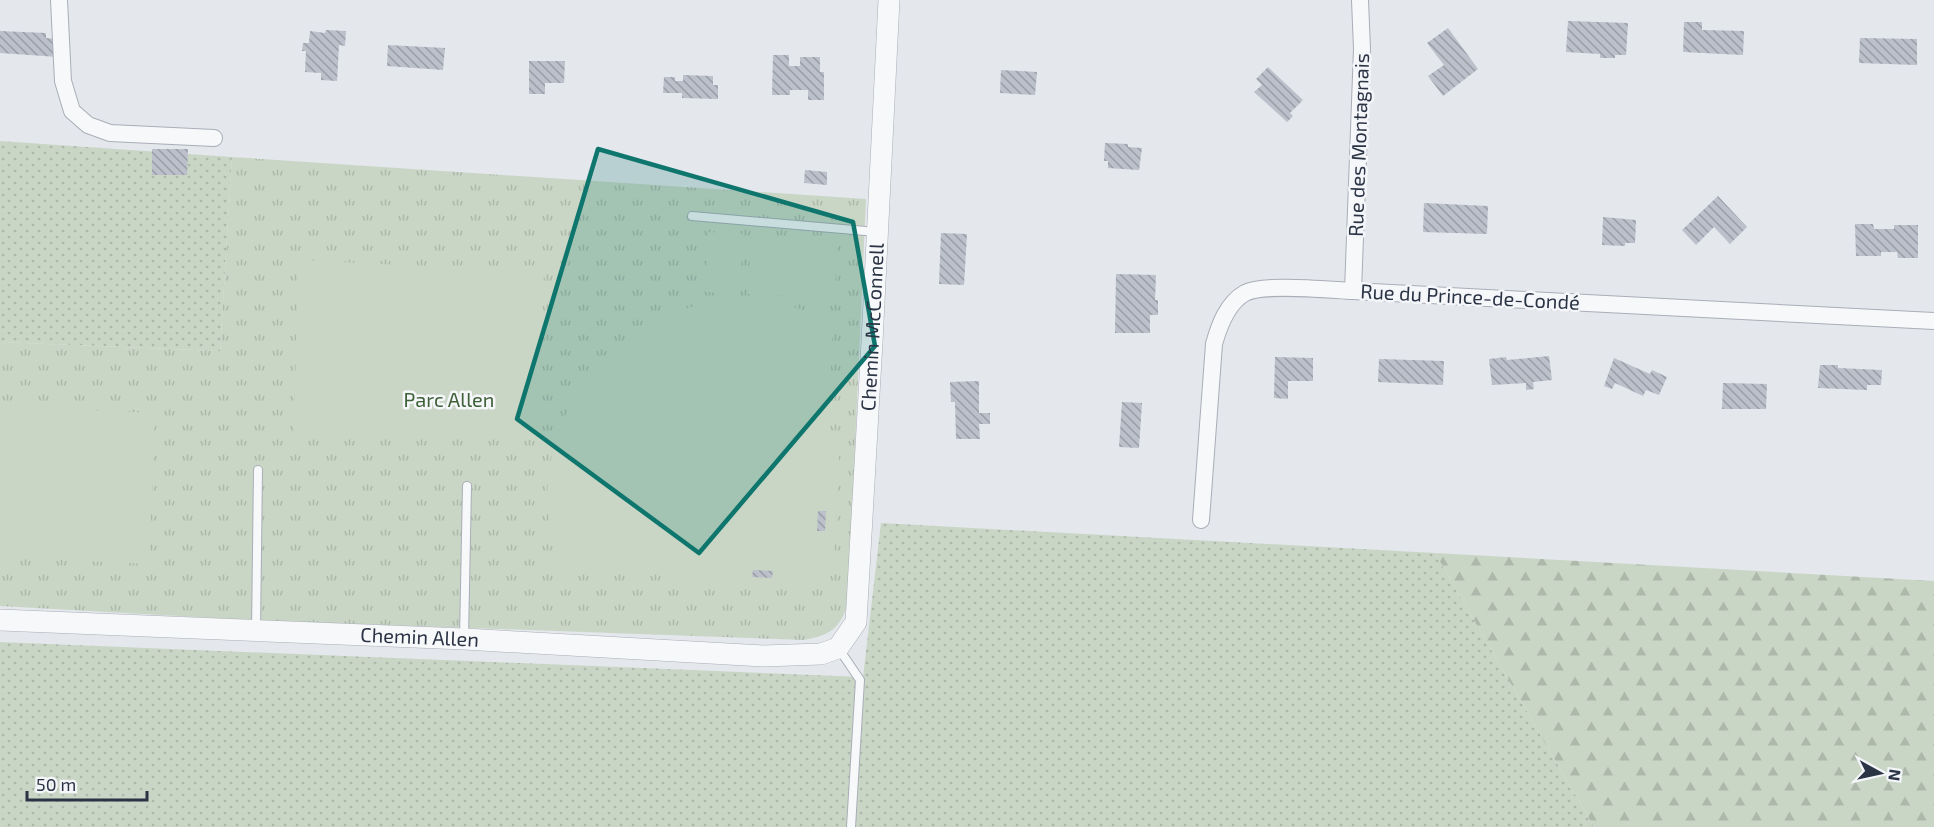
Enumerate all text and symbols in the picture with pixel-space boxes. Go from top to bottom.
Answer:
street label: Rue des Montagnais [1343,53,1373,237]
street label: Chemin McConnell [855,242,888,412]
street label: Rue du Prince-de-Condé [1360,278,1580,314]
park label: Parc Allen [404,387,494,411]
street label: Chemin Allen [360,622,480,651]
north arrow [1850,743,1910,803]
scale bar [27,764,147,802]
text: N [1885,768,1906,782]
text: 50 m [36,773,76,795]

